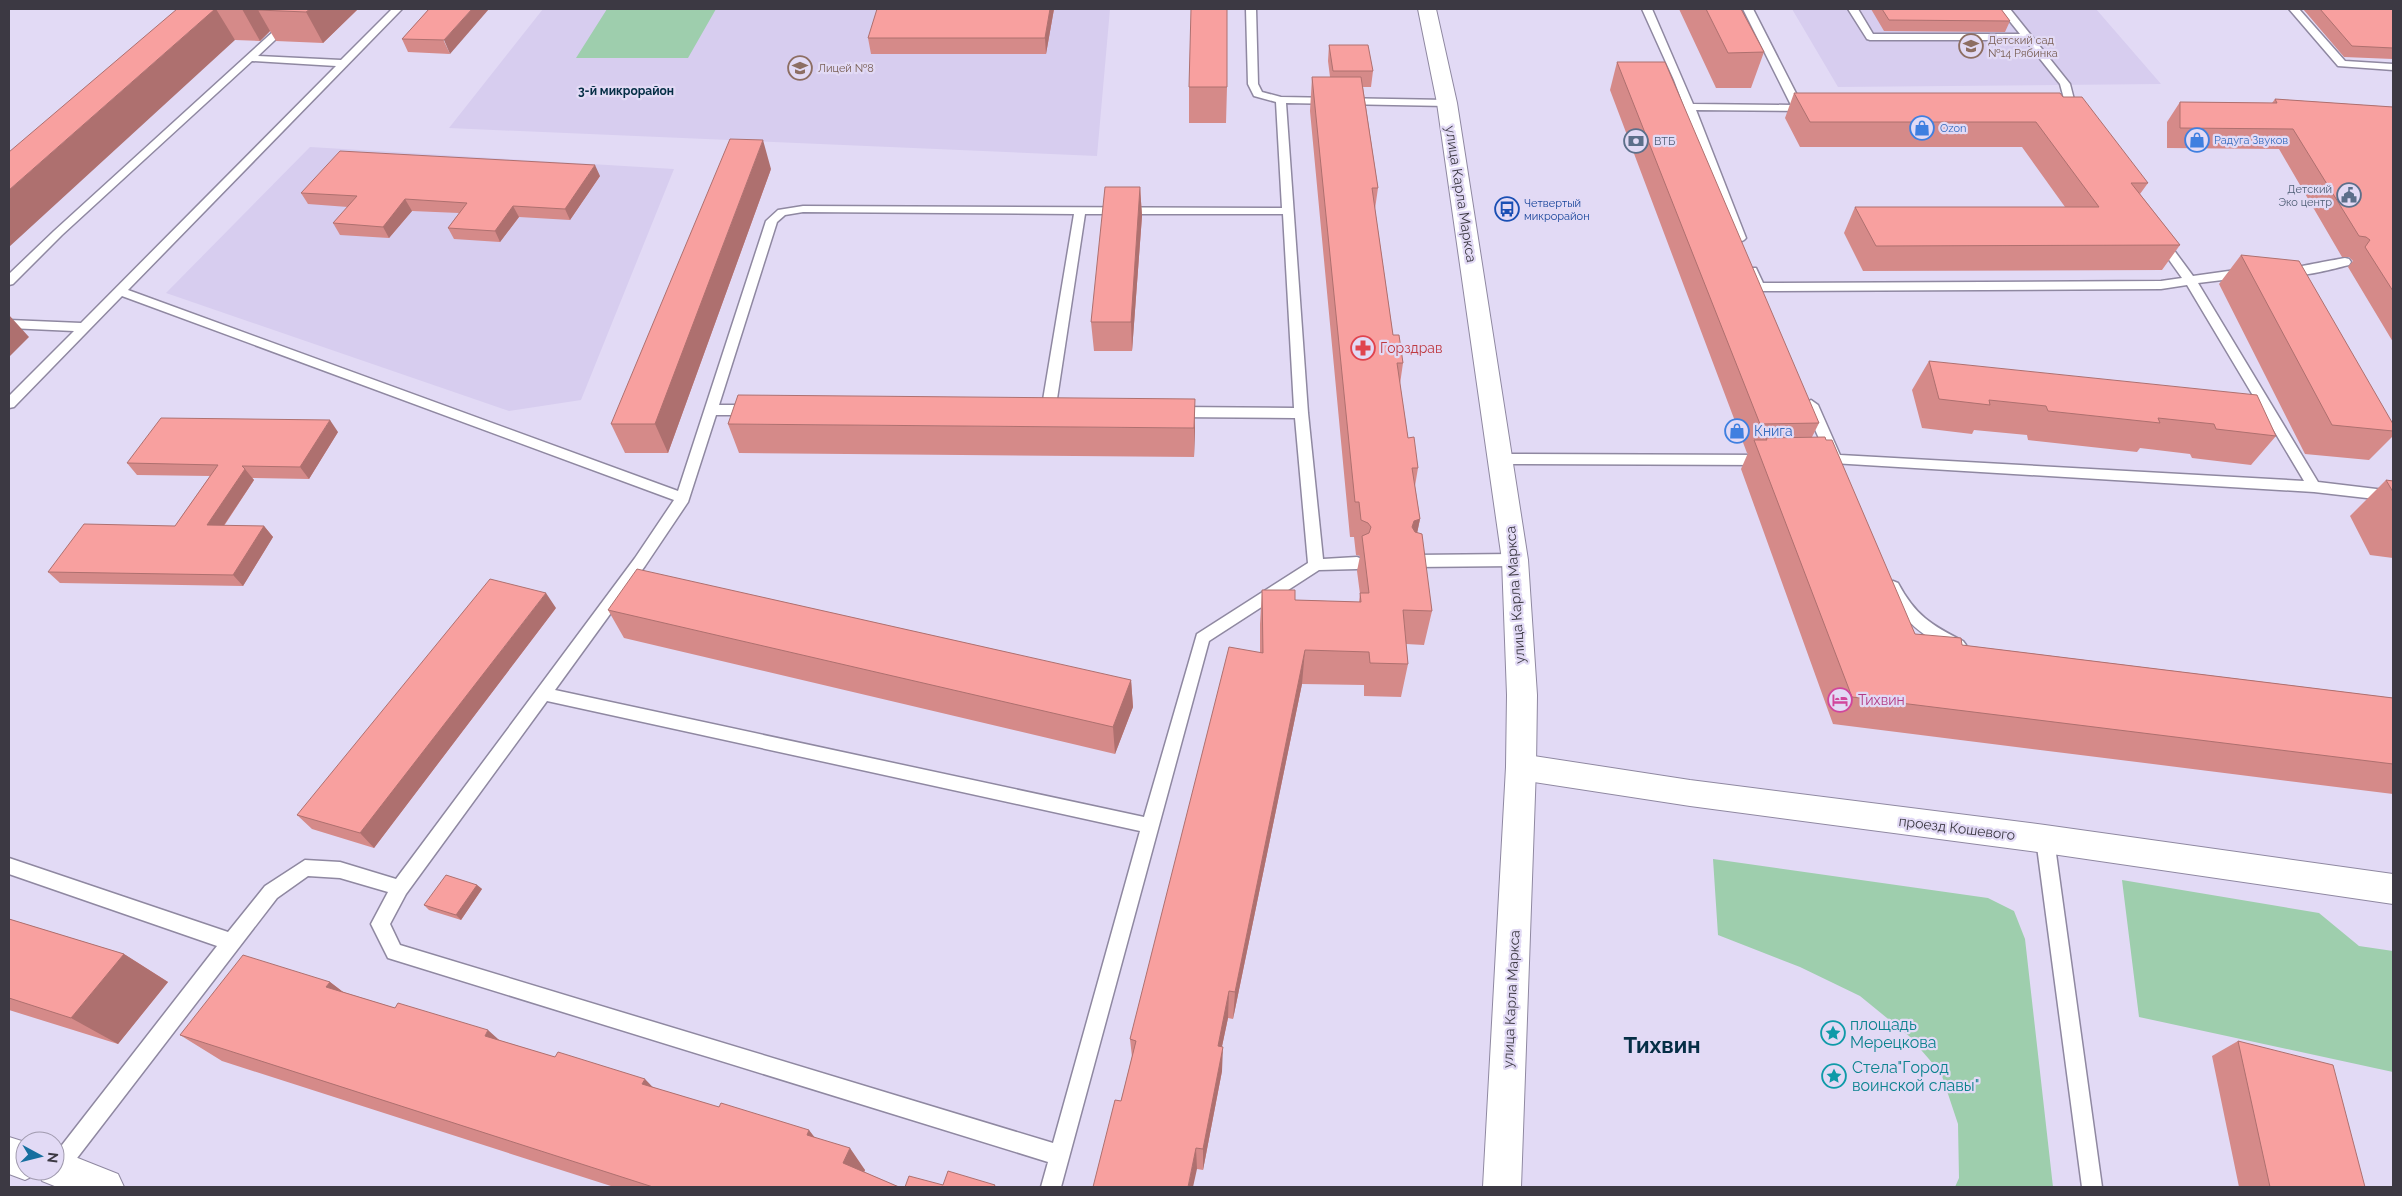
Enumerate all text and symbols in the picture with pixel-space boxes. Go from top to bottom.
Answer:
school or university icon: Детский сад №14 Рябинка [1958,33,1984,59]
place label: Детский сад №14 Рябинка [1988,34,2058,60]
school or university icon: Лицей №8 [787,55,813,81]
place label: Лицей №8 [818,62,874,75]
district label: 3-й микрорайон [578,84,674,98]
shop icon: Ozon [1909,115,1935,141]
place label: Ozon [1940,122,1967,135]
street label: улица Карла Маркса [1442,125,1480,263]
shop icon: Радуга Звуков [2184,127,2210,153]
bank icon: ВТБ [1623,128,1649,154]
place label: Радуга Звуков [2214,134,2288,147]
place label: ВТБ [1654,135,1675,148]
public building icon: Детский Эко центр [2336,182,2362,208]
place label: Детский Эко центр [2278,183,2332,209]
bus stop icon: Четвертый микрорайон [1494,196,1520,222]
place label: Четвертый микрорайон [1524,197,1590,223]
pharmacy icon: Горздрав [1350,335,1376,361]
place label: Горздрав [1380,340,1442,356]
shop icon: Книга [1724,418,1750,444]
place label: Книга [1754,423,1793,439]
street label: улица Карла Маркса [1502,526,1528,664]
hotel icon: Тихвин [1827,687,1853,713]
place label: Тихвин [1858,692,1905,708]
street label: проезд Кошевого [1898,813,2016,843]
street label: улица Карла Маркса [1499,930,1523,1068]
place label: площадь Мерецкова [1850,1015,1937,1052]
place icon: площадь Мерецкова [1820,1020,1846,1046]
district label: Тихвин [1624,1032,1700,1058]
place label: Стела"Город воинской славы" [1852,1058,1979,1095]
place icon: Стела"Город воинской славы" [1821,1063,1847,1089]
north arrow [15,1131,65,1181]
text: N [44,1151,61,1164]

